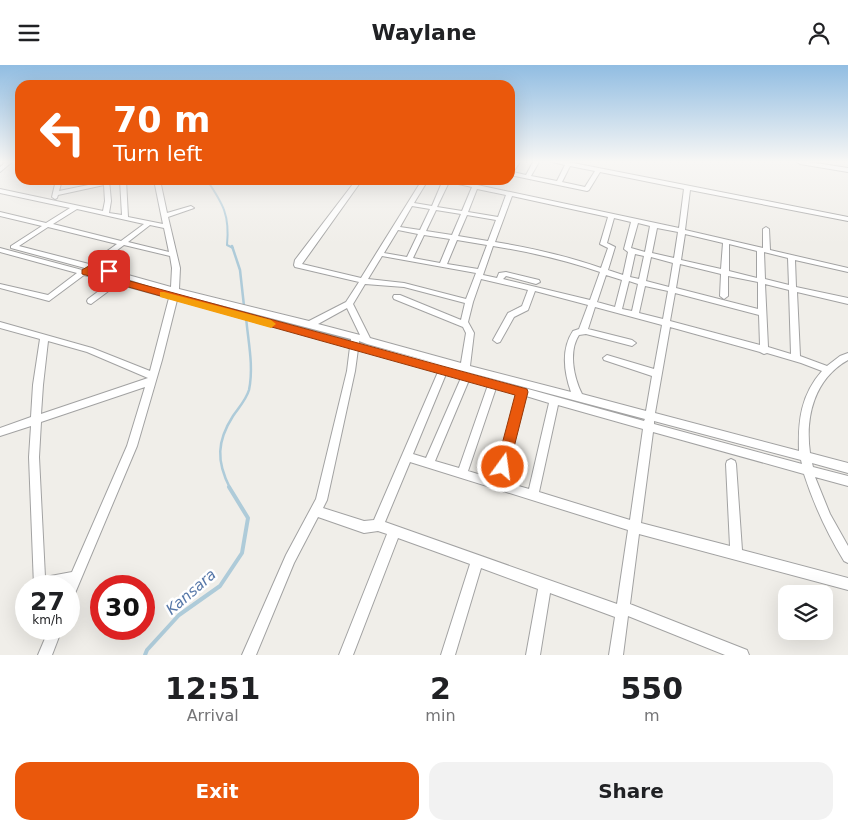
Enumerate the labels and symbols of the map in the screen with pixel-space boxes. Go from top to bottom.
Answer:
pin [88,250,130,292]
position arrow [476,440,528,492]
water label: Kansara [162,565,220,619]
speed limit sign: 30 [90,575,155,640]

